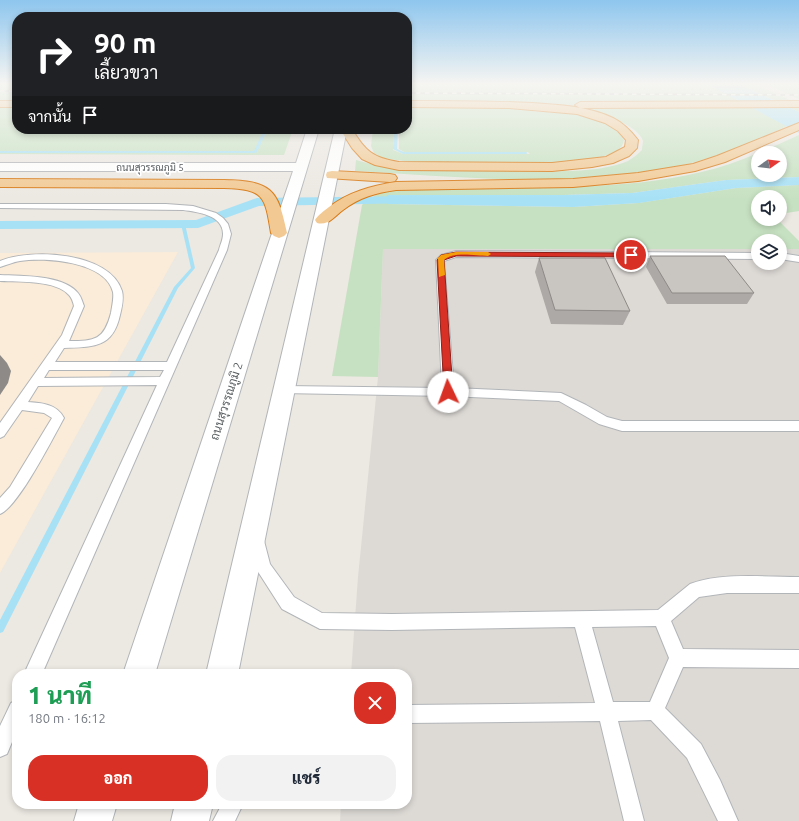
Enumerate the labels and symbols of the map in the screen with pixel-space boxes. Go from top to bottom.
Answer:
north arrow [751,146,787,182]
street label: ถนนสุวรรณภูมิ 5 [116,162,184,175]
pin [614,238,648,272]
street label: ถนนสุวรรณภูมิ 2 [207,360,248,443]
position arrow [427,371,469,413]

